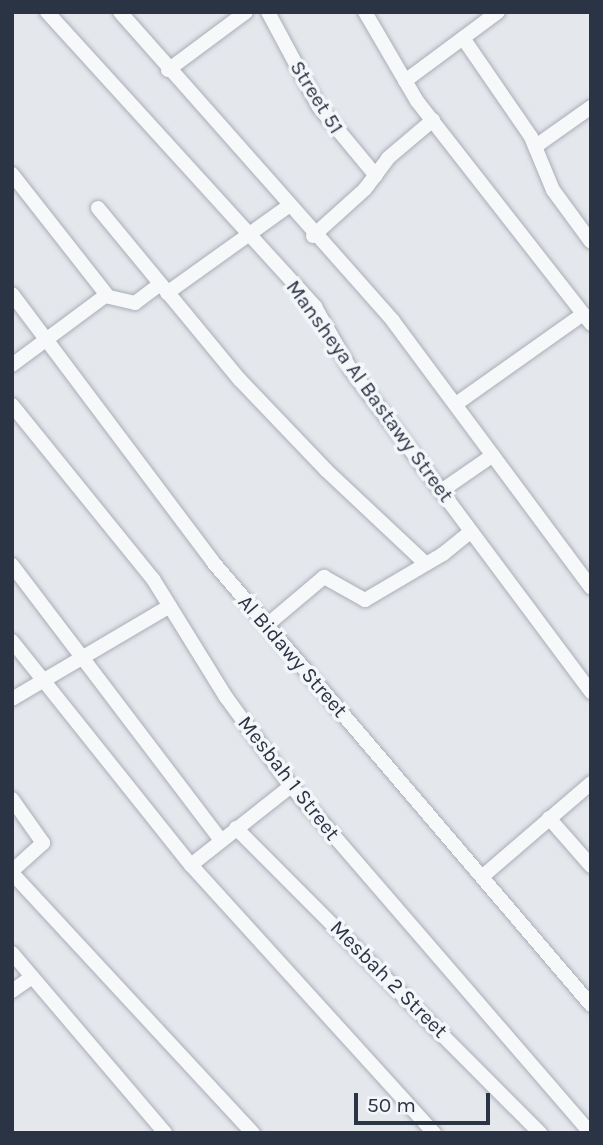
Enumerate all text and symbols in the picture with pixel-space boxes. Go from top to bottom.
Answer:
street label: Street 51 [285,56,349,138]
street label: Mansheya Al Bastawy Street [281,275,459,507]
street label: Al Bidawy Street [233,590,353,722]
street label: Mesbah 1 Street [233,711,345,845]
street label: Mesbah 2 Street [325,915,453,1043]
scale bar [358,1078,494,1122]
text: 50 m [367,1093,416,1117]

